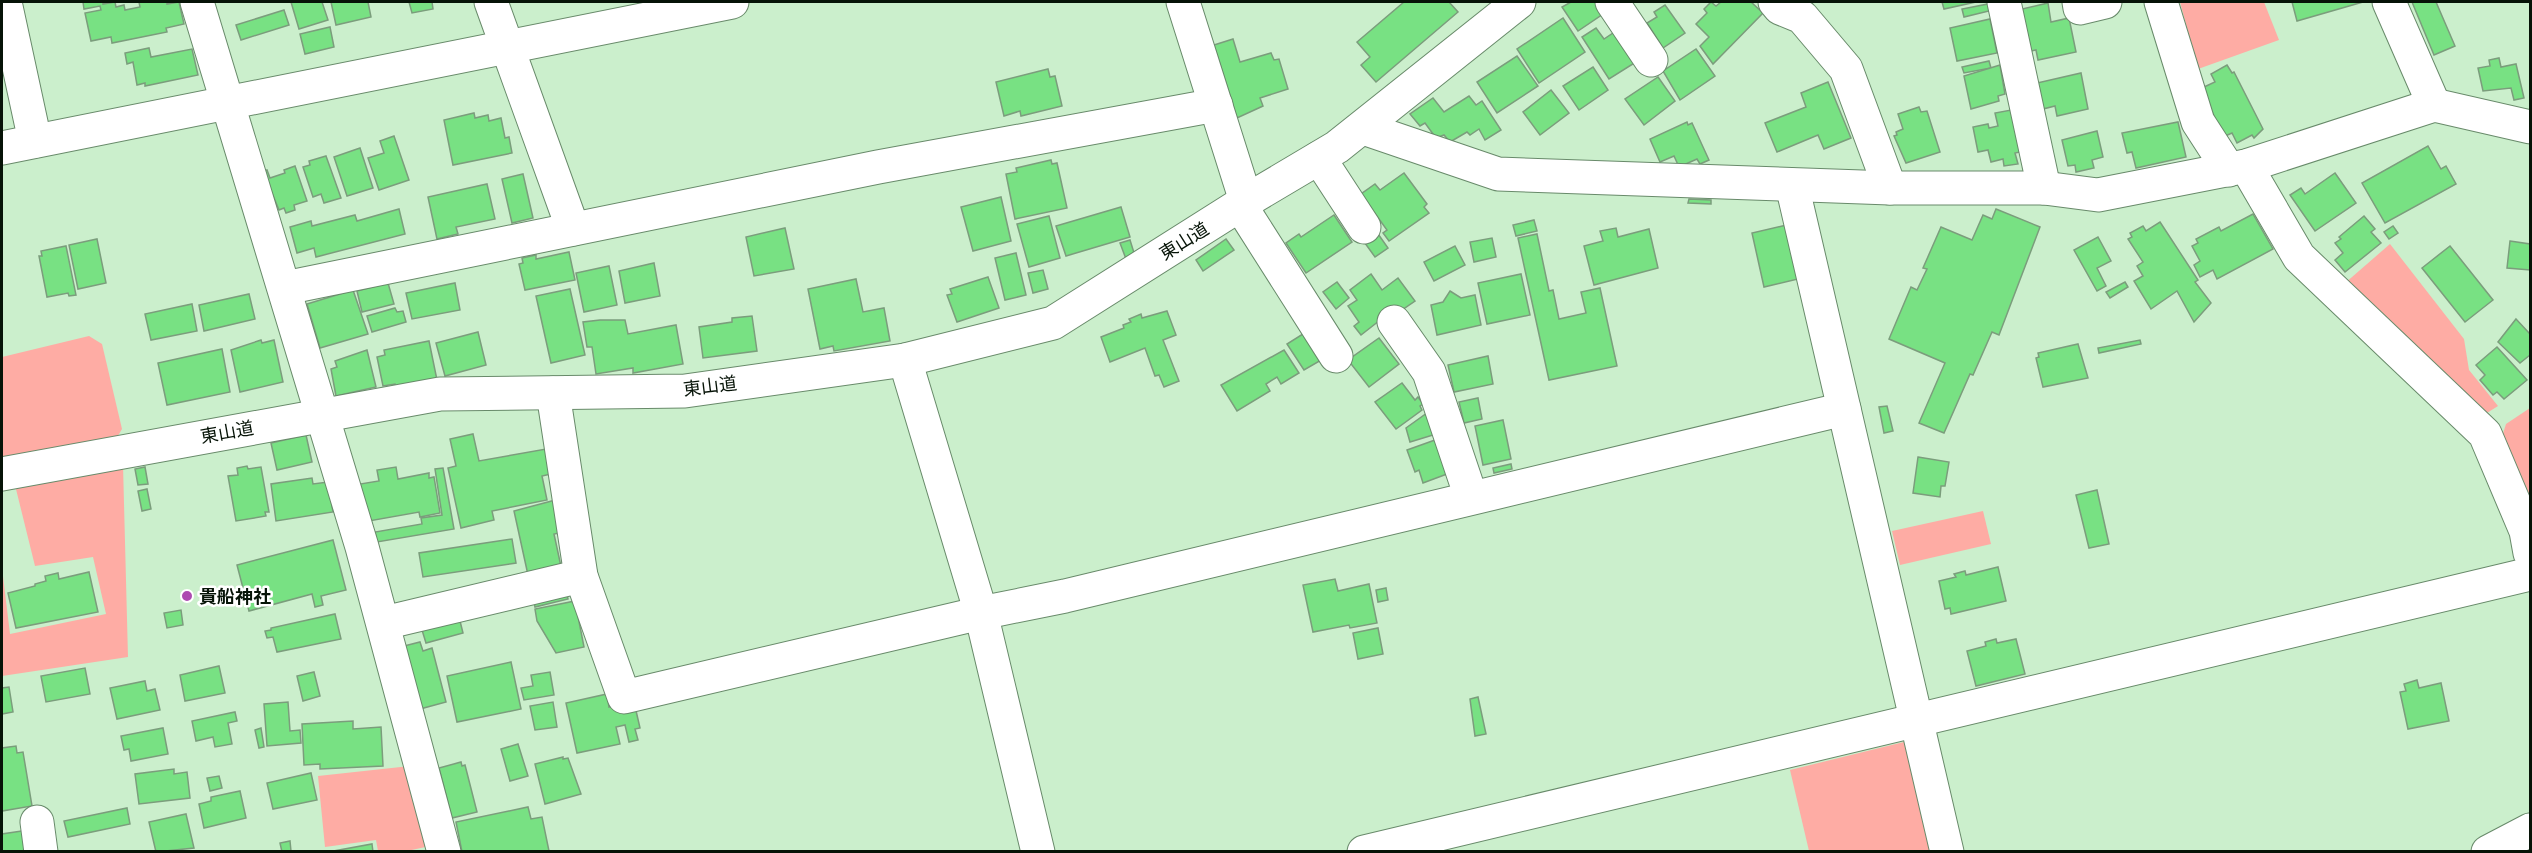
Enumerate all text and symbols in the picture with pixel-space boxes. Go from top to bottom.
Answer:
street label: 東山道 [1155,217,1213,265]
street label: 東山道 [682,371,738,401]
street label: 東山道 [198,416,256,448]
place label: 貴船神社 [199,585,271,608]
marker: 貴船神社 [180,589,194,603]

